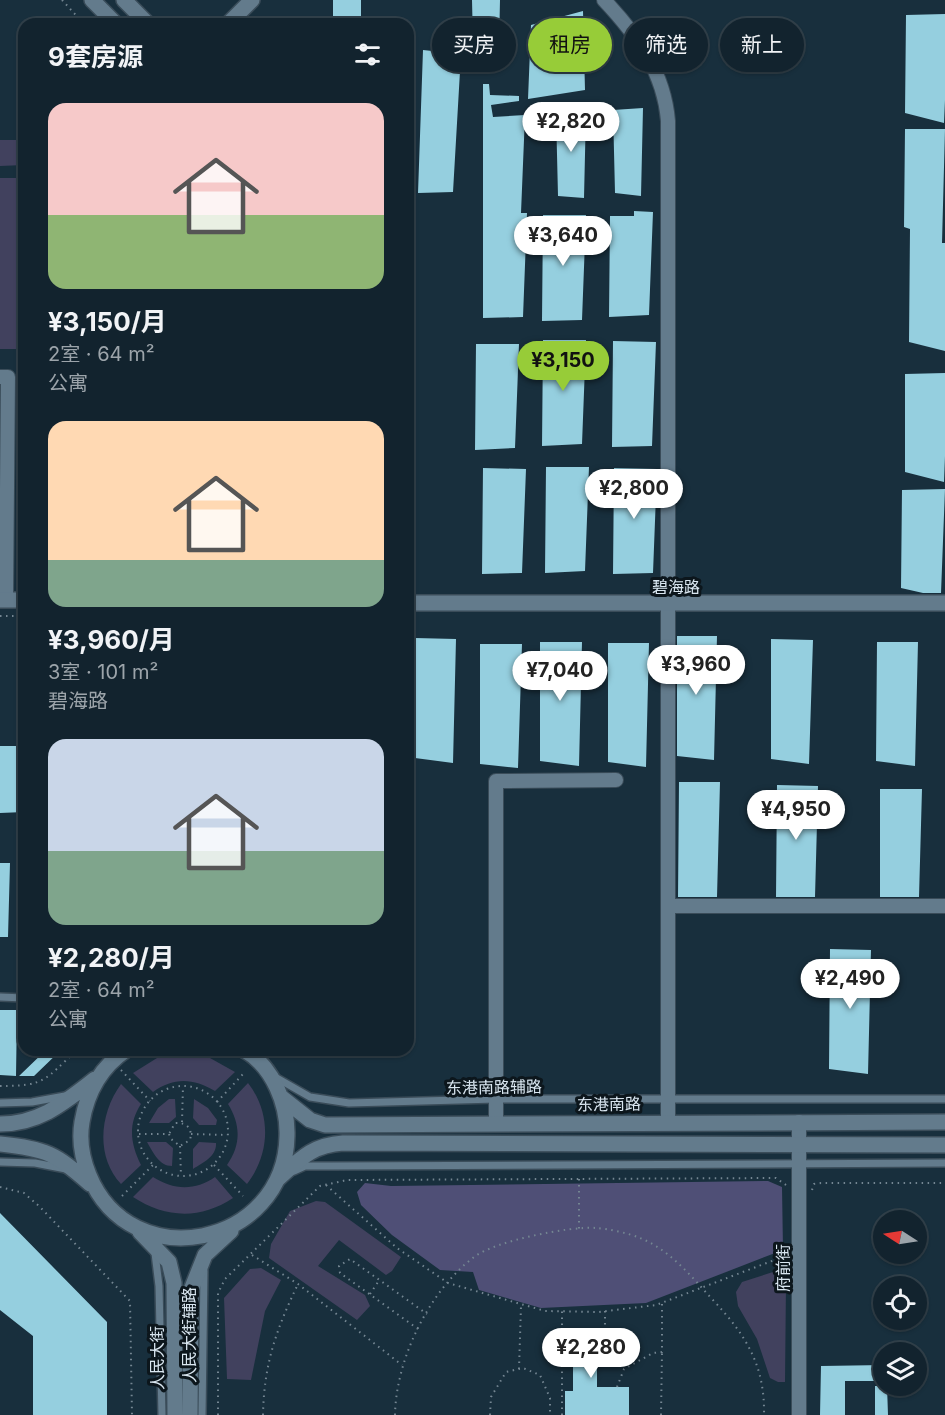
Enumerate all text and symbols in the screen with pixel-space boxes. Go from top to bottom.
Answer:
chip: 买房 [432,18,516,72]
chip: 租房 [528,18,612,72]
chip: 筛选 [624,18,708,72]
chip: 新上 [720,18,804,72]
icon: filters [351,38,384,71]
text: 9套房源 [48,41,143,72]
pin: ¥2,820 [522,102,620,153]
text: ¥2,820 [536,109,606,133]
icon: home [162,142,270,250]
pin: ¥3,640 [514,216,612,267]
text: ¥3,640 [528,223,598,247]
text: ¥3,150/月 [48,306,167,337]
pin: ¥3,150 [514,341,612,392]
text: 2室 · 64 m² [48,342,155,366]
text: ¥3,150 [531,348,595,372]
text: 公寓 [48,371,88,395]
icon: home [162,460,270,568]
pin: ¥2,800 [585,469,683,520]
text: ¥2,800 [599,476,669,500]
street label: 碧海路 [652,577,700,597]
text: ¥3,960/月 [48,624,175,655]
pin: ¥3,960 [647,645,745,696]
pin: ¥7,040 [511,651,609,702]
text: ¥3,960 [661,652,731,676]
text: ¥7,040 [526,658,594,682]
text: 3室 · 101 m² [48,660,158,684]
text: 碧海路 [48,689,108,713]
icon: home [162,778,270,886]
pin: ¥4,950 [747,790,845,841]
text: ¥4,950 [761,797,831,821]
text: ¥2,280/月 [48,942,175,973]
pin: ¥2,490 [801,959,899,1010]
text: ¥2,490 [815,966,885,990]
text: 2室 · 64 m² [48,978,155,1002]
text: 公寓 [48,1007,88,1031]
street label: 东港南路辅路 [446,1076,542,1098]
street label: 东港南路 [577,1093,641,1115]
north arrow [873,1210,927,1264]
map controls [873,1210,927,1396]
street label: 府前街 [773,1244,793,1292]
button: locate [873,1276,927,1330]
street label: 人民大街辅路 [179,1287,199,1383]
street label: 人民大街 [147,1326,167,1390]
pin: ¥2,280 [542,1328,640,1379]
text: ¥2,280 [556,1335,626,1359]
button: layers [873,1342,927,1396]

